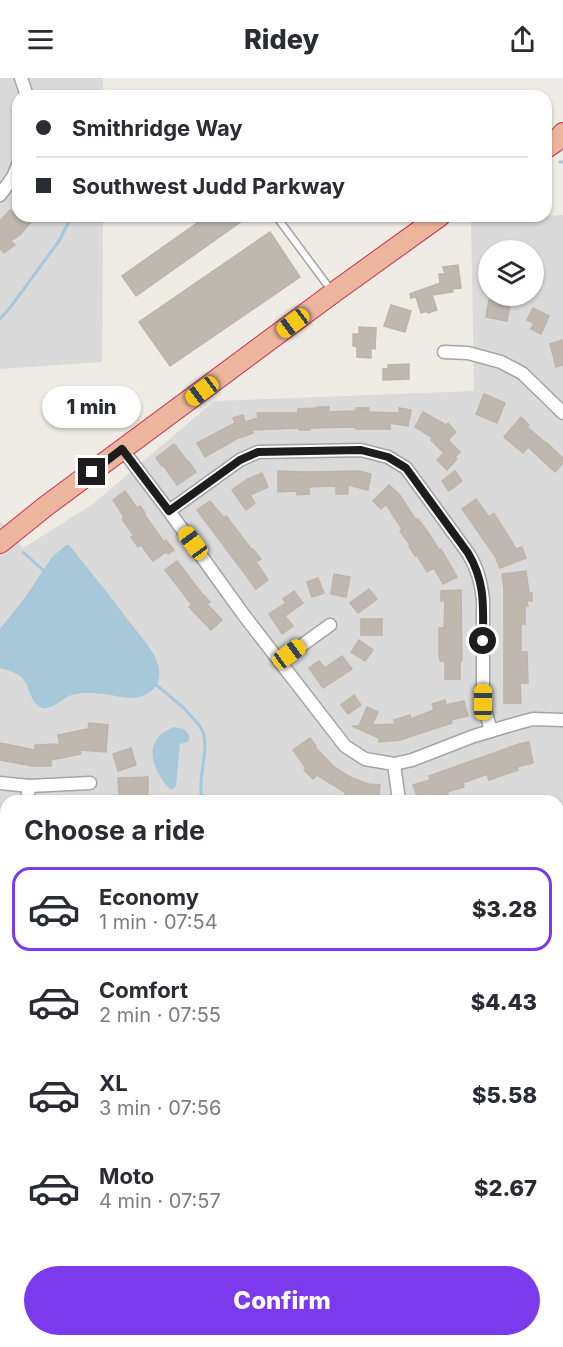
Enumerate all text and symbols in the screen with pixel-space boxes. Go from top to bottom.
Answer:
icon: menu [24,23,57,56]
text: Ridey [244,23,319,56]
icon: share [506,23,539,56]
text: Smithridge Way [72,115,243,141]
text: Southwest Judd Parkway [72,173,345,199]
map controls [478,240,544,306]
button: layers [478,240,544,306]
car [273,305,313,341]
car [182,373,222,409]
callout: 1 min [42,385,142,427]
text: 1 min [66,395,117,419]
route end [78,458,105,485]
car [175,523,211,563]
route start [469,627,496,654]
car [269,636,309,672]
car [474,684,492,720]
text: Choose a ride [24,814,205,847]
icon: car [27,882,81,936]
text: Economy [99,884,199,910]
text: $3.28 [472,896,537,922]
text: 1 min · 07:54 [99,910,218,934]
icon: car [27,975,81,1029]
text: Comfort [99,977,188,1003]
text: $4.43 [471,989,537,1015]
text: 2 min · 07:55 [99,1003,221,1027]
icon: car [27,1068,81,1122]
text: XL [99,1070,128,1096]
text: $5.58 [472,1082,537,1108]
text: 3 min · 07:56 [99,1096,221,1120]
icon: car [27,1161,81,1215]
text: Moto [99,1163,154,1189]
text: $2.67 [474,1175,537,1201]
text: 4 min · 07:57 [99,1189,221,1213]
button: Confirm [24,1266,540,1335]

